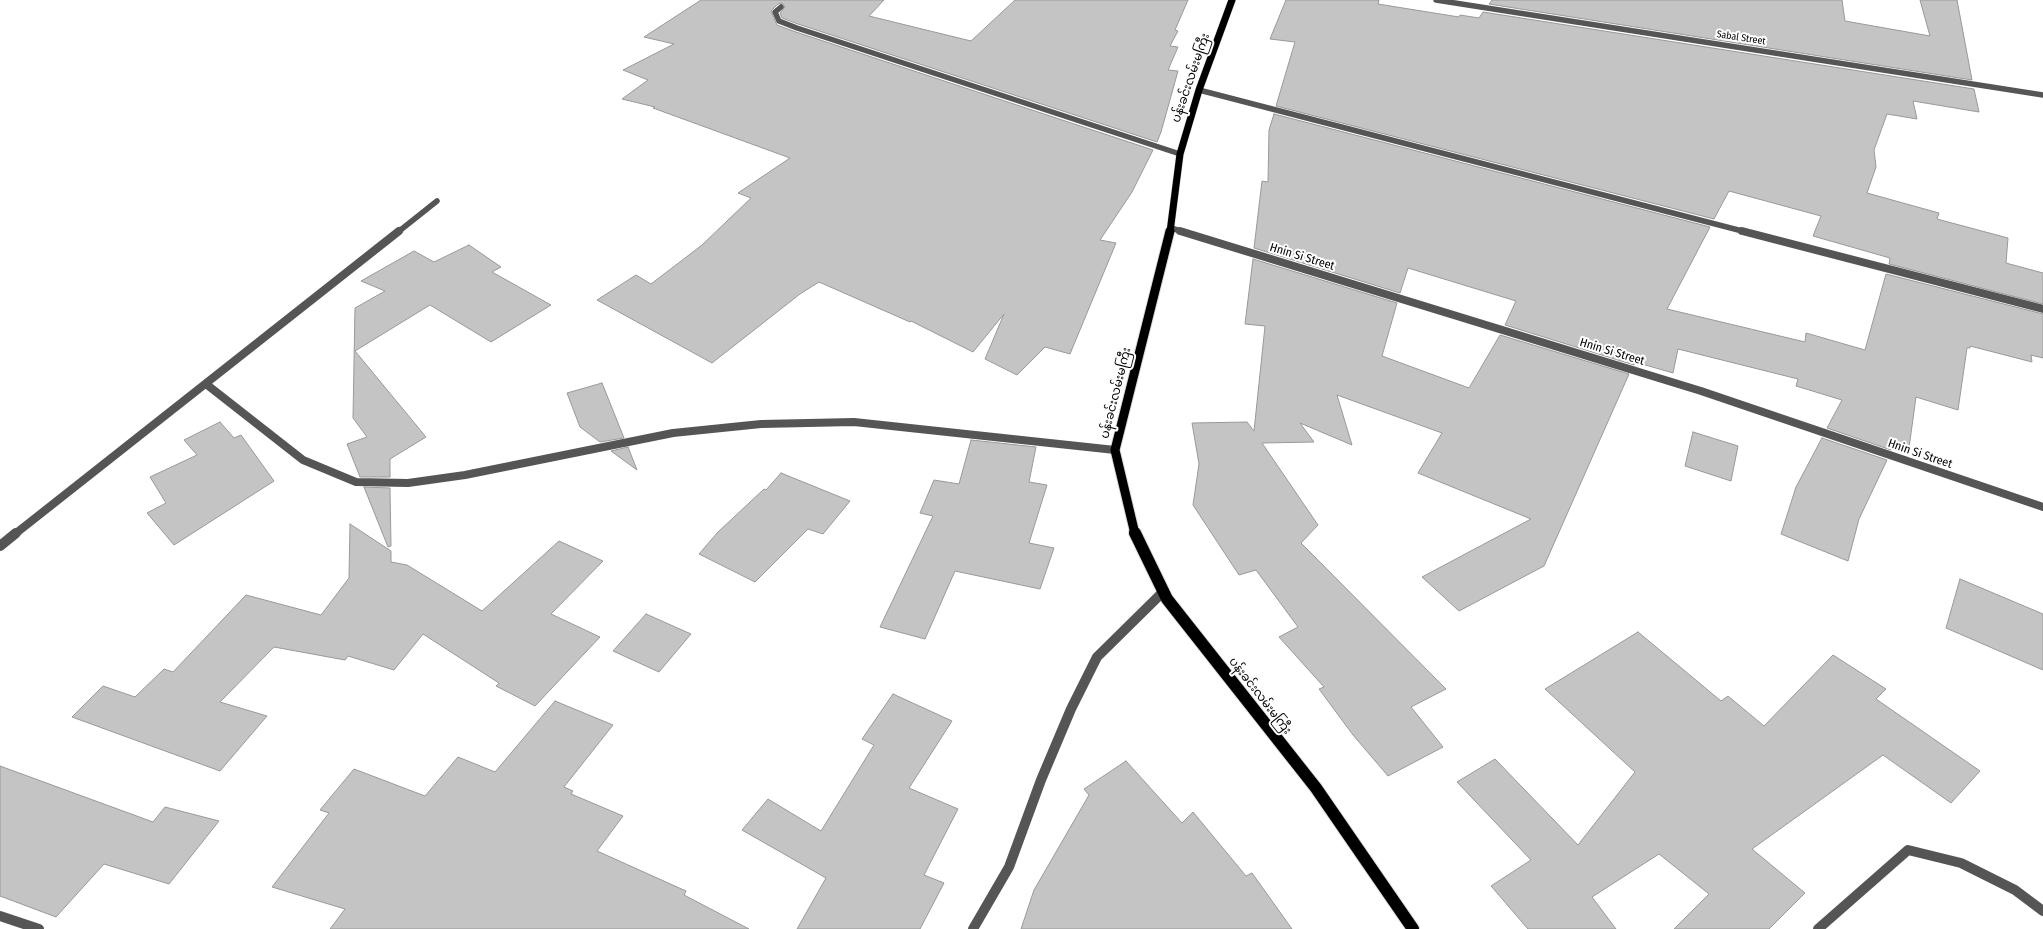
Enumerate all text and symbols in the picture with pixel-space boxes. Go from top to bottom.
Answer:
street label: Sabal Street [1716,28,1766,48]
street label: ပန်းခင်းလမ်းမကြီး [1169,31,1213,125]
street label: Hnin Si Street [1268,240,1336,274]
street label: Hnin Si Street [1578,335,1646,369]
street label: ပန်းခင်းလမ်းမကြီး [1098,346,1134,440]
street label: Hnin Si Street [1886,436,1954,472]
street label: ပန်းခင်းလမ်းမကြီး [1226,655,1294,737]

